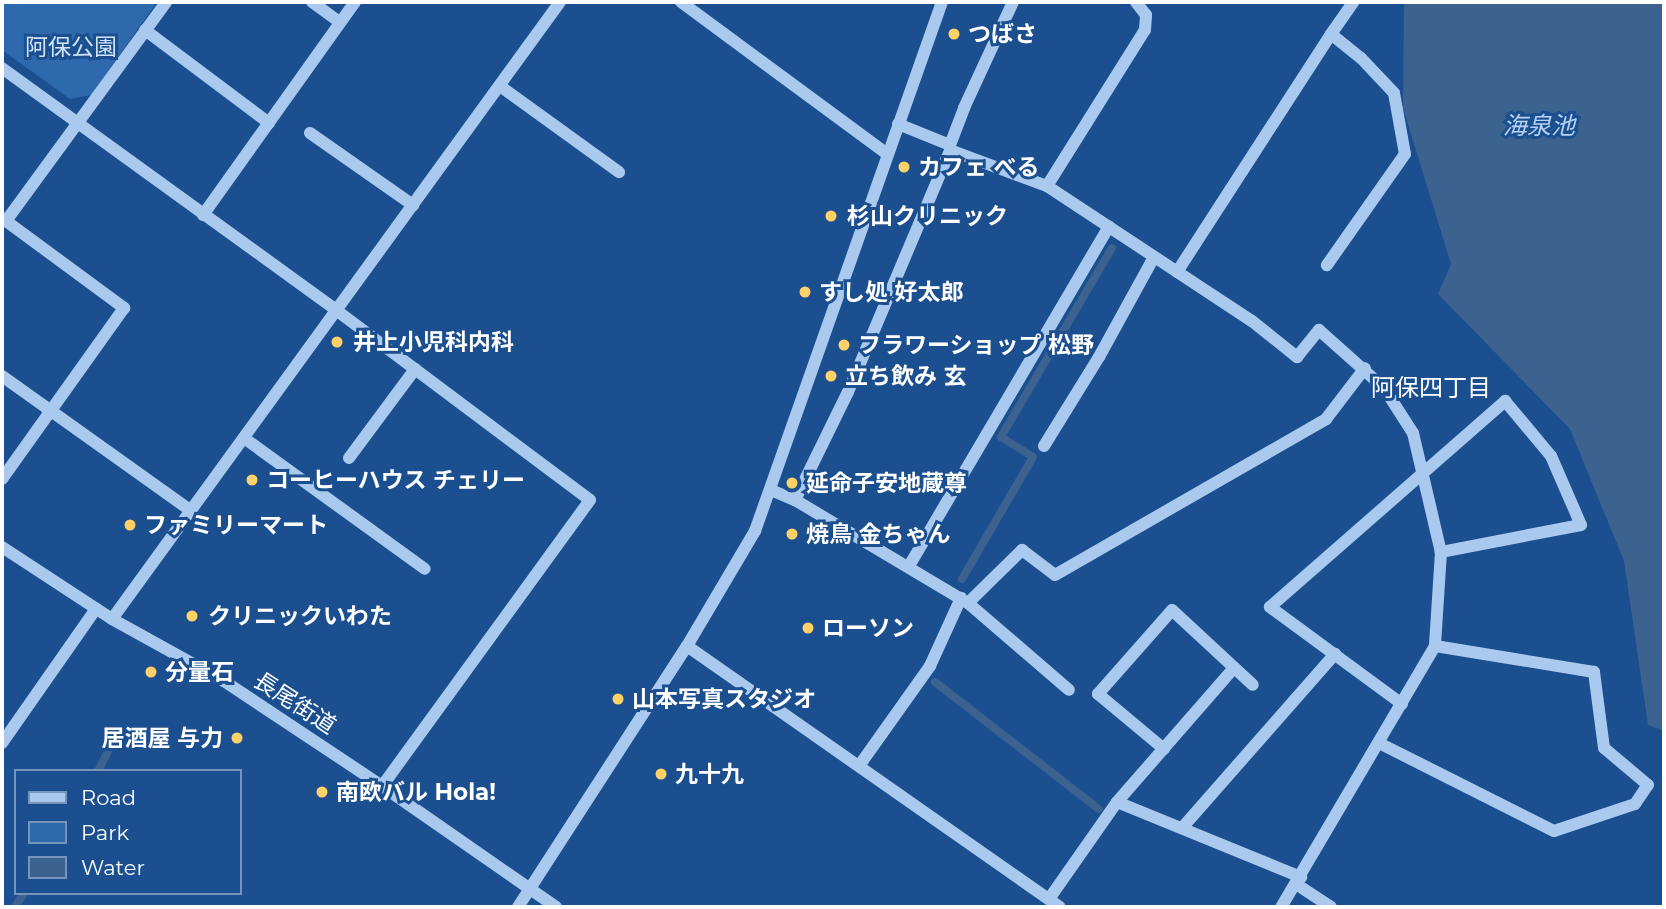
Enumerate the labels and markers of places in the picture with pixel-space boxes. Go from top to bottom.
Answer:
place label: つばさ [968,20,1037,48]
marker: つばさ [946,26,962,42]
place label: カフェ べる [918,153,1040,181]
marker: カフェ べる [896,159,912,175]
place label: 杉山クリニック [847,202,1008,230]
marker: 杉山クリニック [821,206,841,226]
place label: すし処 好太郎 [819,278,964,306]
marker: すし処 好太郎 [797,284,813,300]
place label: 井上小児科内科 [353,328,514,356]
place label: フラワーショップ 松野 [858,331,1095,359]
marker: 井上小児科内科 [327,332,347,352]
marker: フラワーショップ 松野 [836,337,852,353]
place label: 立ち飲み 玄 [845,362,967,390]
marker: 立ち飲み 玄 [823,368,839,384]
place label: コーヒーハウス チェリー [266,466,526,494]
place label: 延命子安地蔵尊 [806,469,967,497]
marker: コーヒーハウス チェリー [244,472,260,488]
marker: 延命子安地蔵尊 [784,475,800,491]
place label: ファミリーマート [144,511,328,539]
marker: ファミリーマート [122,517,138,533]
place label: 焼鳥 金ちゃん [806,520,951,548]
marker: 焼鳥 金ちゃん [784,526,800,542]
place label: クリニックいわた [208,602,392,630]
marker: クリニックいわた [182,606,202,626]
place label: ローソン [822,614,914,642]
marker: ローソン [800,620,816,636]
place label: 分量石 [165,658,234,686]
marker: 分量石 [143,664,159,680]
place label: 山本写真スタジオ [632,685,816,713]
marker: 山本写真スタジオ [610,691,626,707]
place label: 居酒屋 与力 [101,724,223,752]
marker: 居酒屋 与力 [229,730,245,746]
place label: 九十九 [675,760,744,788]
marker: 九十九 [653,766,669,782]
place label: 南欧バル Hola! [336,778,496,806]
marker: 南欧バル Hola! [314,784,330,800]

